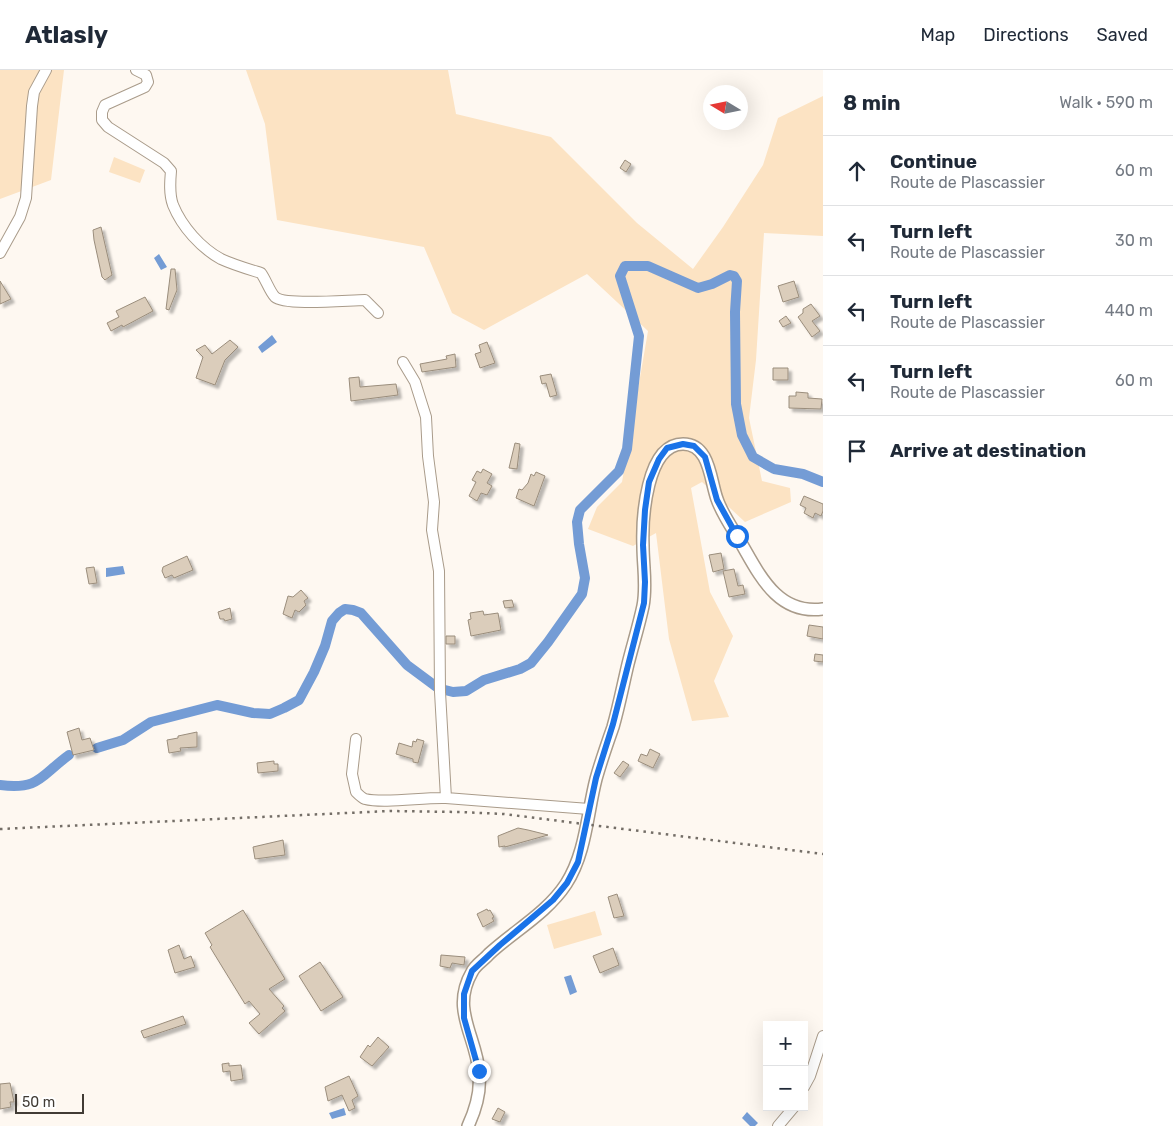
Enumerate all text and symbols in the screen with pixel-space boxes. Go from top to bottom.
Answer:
text: Atlasly [25,21,108,49]
text: Map [920,24,955,46]
text: Directions [983,24,1069,46]
text: Saved [1097,24,1148,46]
north arrow [703,85,748,130]
text: 8 min [843,90,900,115]
text: Walk · 590 m [1059,93,1153,112]
text: Continue [890,150,977,173]
icon: ahead [843,157,871,185]
text: 60 m [1115,161,1153,180]
text: Route de Plascassier [890,173,1045,192]
text: Turn left [890,220,972,243]
icon: left [843,227,871,255]
text: 30 m [1115,231,1153,250]
text: Route de Plascassier [890,243,1045,262]
text: Turn left [890,290,972,313]
icon: left [843,297,871,325]
text: 440 m [1105,301,1153,320]
text: Route de Plascassier [890,313,1045,332]
text: Turn left [890,360,972,383]
icon: left [843,367,871,395]
text: 60 m [1115,371,1153,390]
text: Route de Plascassier [890,383,1045,402]
icon: arrive [843,437,871,465]
text: Arrive at destination [890,439,1086,462]
route start [726,525,749,548]
map controls [763,1021,808,1111]
button: + [763,1021,808,1066]
route end [468,1060,491,1083]
button: − [763,1066,808,1111]
scale bar [15,1091,84,1114]
text: 50 m [22,1094,55,1111]

